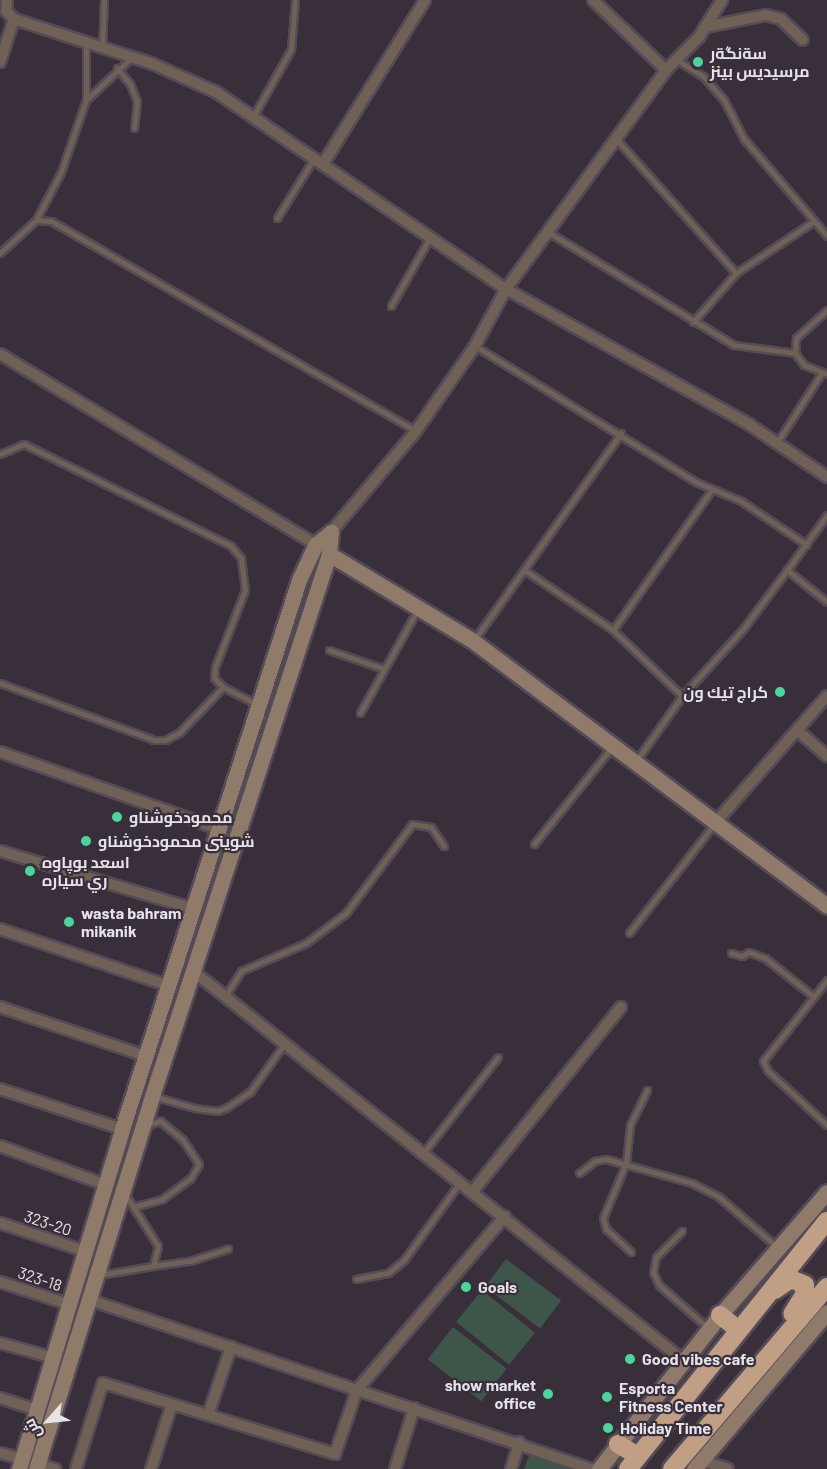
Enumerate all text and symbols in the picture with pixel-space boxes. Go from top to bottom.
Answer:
place label: سةنگةر مرسيديس بينز [710,43,810,81]
marker: سةنگةر مرسيديس بينز [691,55,705,69]
place label: كراج تيك ون [683,682,768,702]
marker: كراج تيك ون [773,685,787,699]
place label: محمودخوشناو [129,807,232,827]
marker: محمودخوشناو [110,810,124,824]
place label: شوينى محمودخوشناو [98,831,254,851]
marker: شوينى محمودخوشناو [79,834,93,848]
place label: اسعد بوپاوه ري سياره [42,852,130,890]
marker: اسعد بوپاوه ري سياره [23,864,37,878]
place label: wasta bahram mikanik [81,903,181,941]
marker: wasta bahram mikanik [62,915,76,929]
street label: 323-20 [22,1206,74,1240]
street label: 323-18 [16,1263,64,1295]
place label: Goals [478,1277,517,1297]
marker: Goals [459,1280,473,1294]
place label: Good vibes cafe [642,1349,754,1369]
marker: Good vibes cafe [623,1352,637,1366]
place label: show market office [445,1375,536,1413]
place label: Esporta Fitness Center [619,1378,723,1416]
marker: show market office [541,1387,555,1401]
marker: Esporta Fitness Center [600,1390,614,1404]
north arrow [18,1391,78,1451]
text: ش [18,1416,45,1443]
place label: Holiday Time [620,1418,711,1438]
marker: Holiday Time [601,1421,615,1435]

